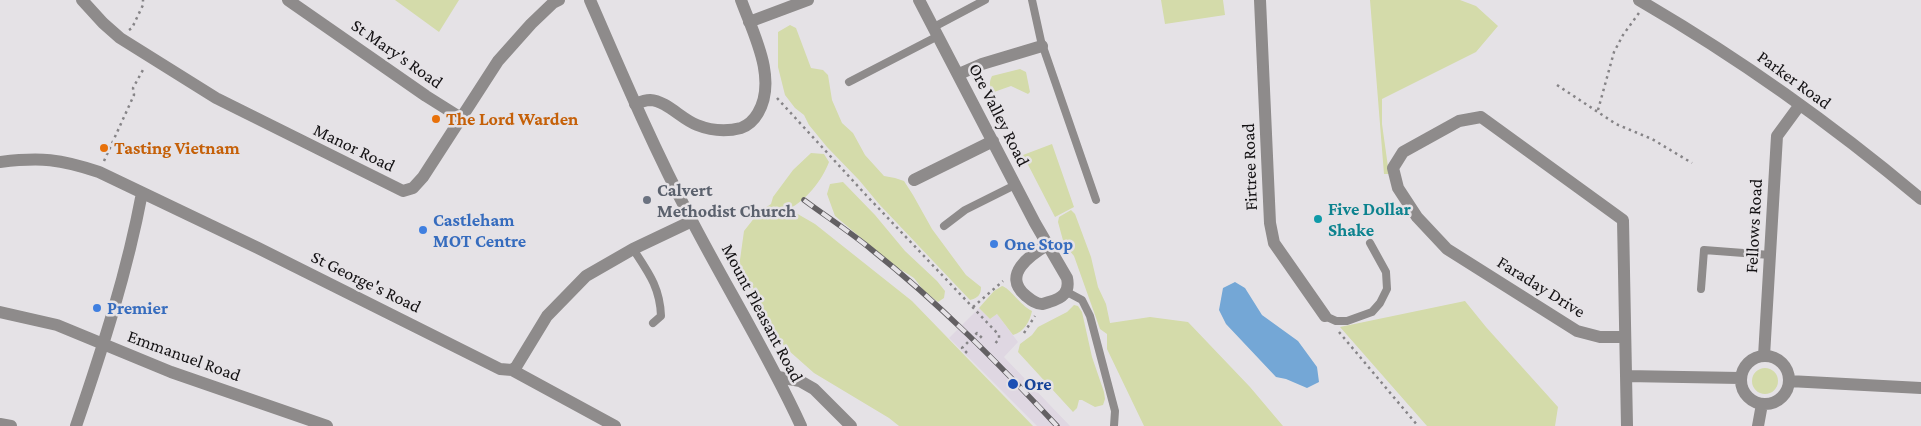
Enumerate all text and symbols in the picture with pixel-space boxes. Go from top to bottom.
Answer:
street label: St Mary's Road [347,15,447,93]
street label: Parker Road [1753,46,1835,114]
street label: Ore Valley Road [964,60,1034,170]
place label: The Lord Warden [446,108,578,130]
marker: The Lord Warden [430,113,442,125]
street label: Manor Road [310,119,398,177]
street label: Firtree Road [1238,123,1262,211]
place label: Tasting Vietnam [114,137,240,159]
marker: Tasting Vietnam [98,142,110,154]
street label: Fellows Road [1741,178,1767,274]
place label: Calvert Methodist Church [657,179,796,222]
marker: Calvert Methodist Church [641,194,653,206]
place label: Five Dollar Shake [1328,198,1411,240]
place label: Castleham MOT Centre [433,209,526,252]
marker: Five Dollar Shake [1312,213,1324,225]
marker: Castleham MOT Centre [417,224,429,236]
place label: One Stop [1004,233,1073,255]
marker: One Stop [988,238,1000,250]
street label: Mount Pleasant Road [716,240,808,386]
street label: St George's Road [308,246,424,318]
street label: Faraday Drive [1493,251,1589,323]
place label: Premier [107,297,168,319]
marker: Premier [91,302,103,314]
street label: Emmanuel Road [125,326,243,386]
place label: Ore [1024,373,1052,395]
marker: Ore [1006,377,1020,391]

